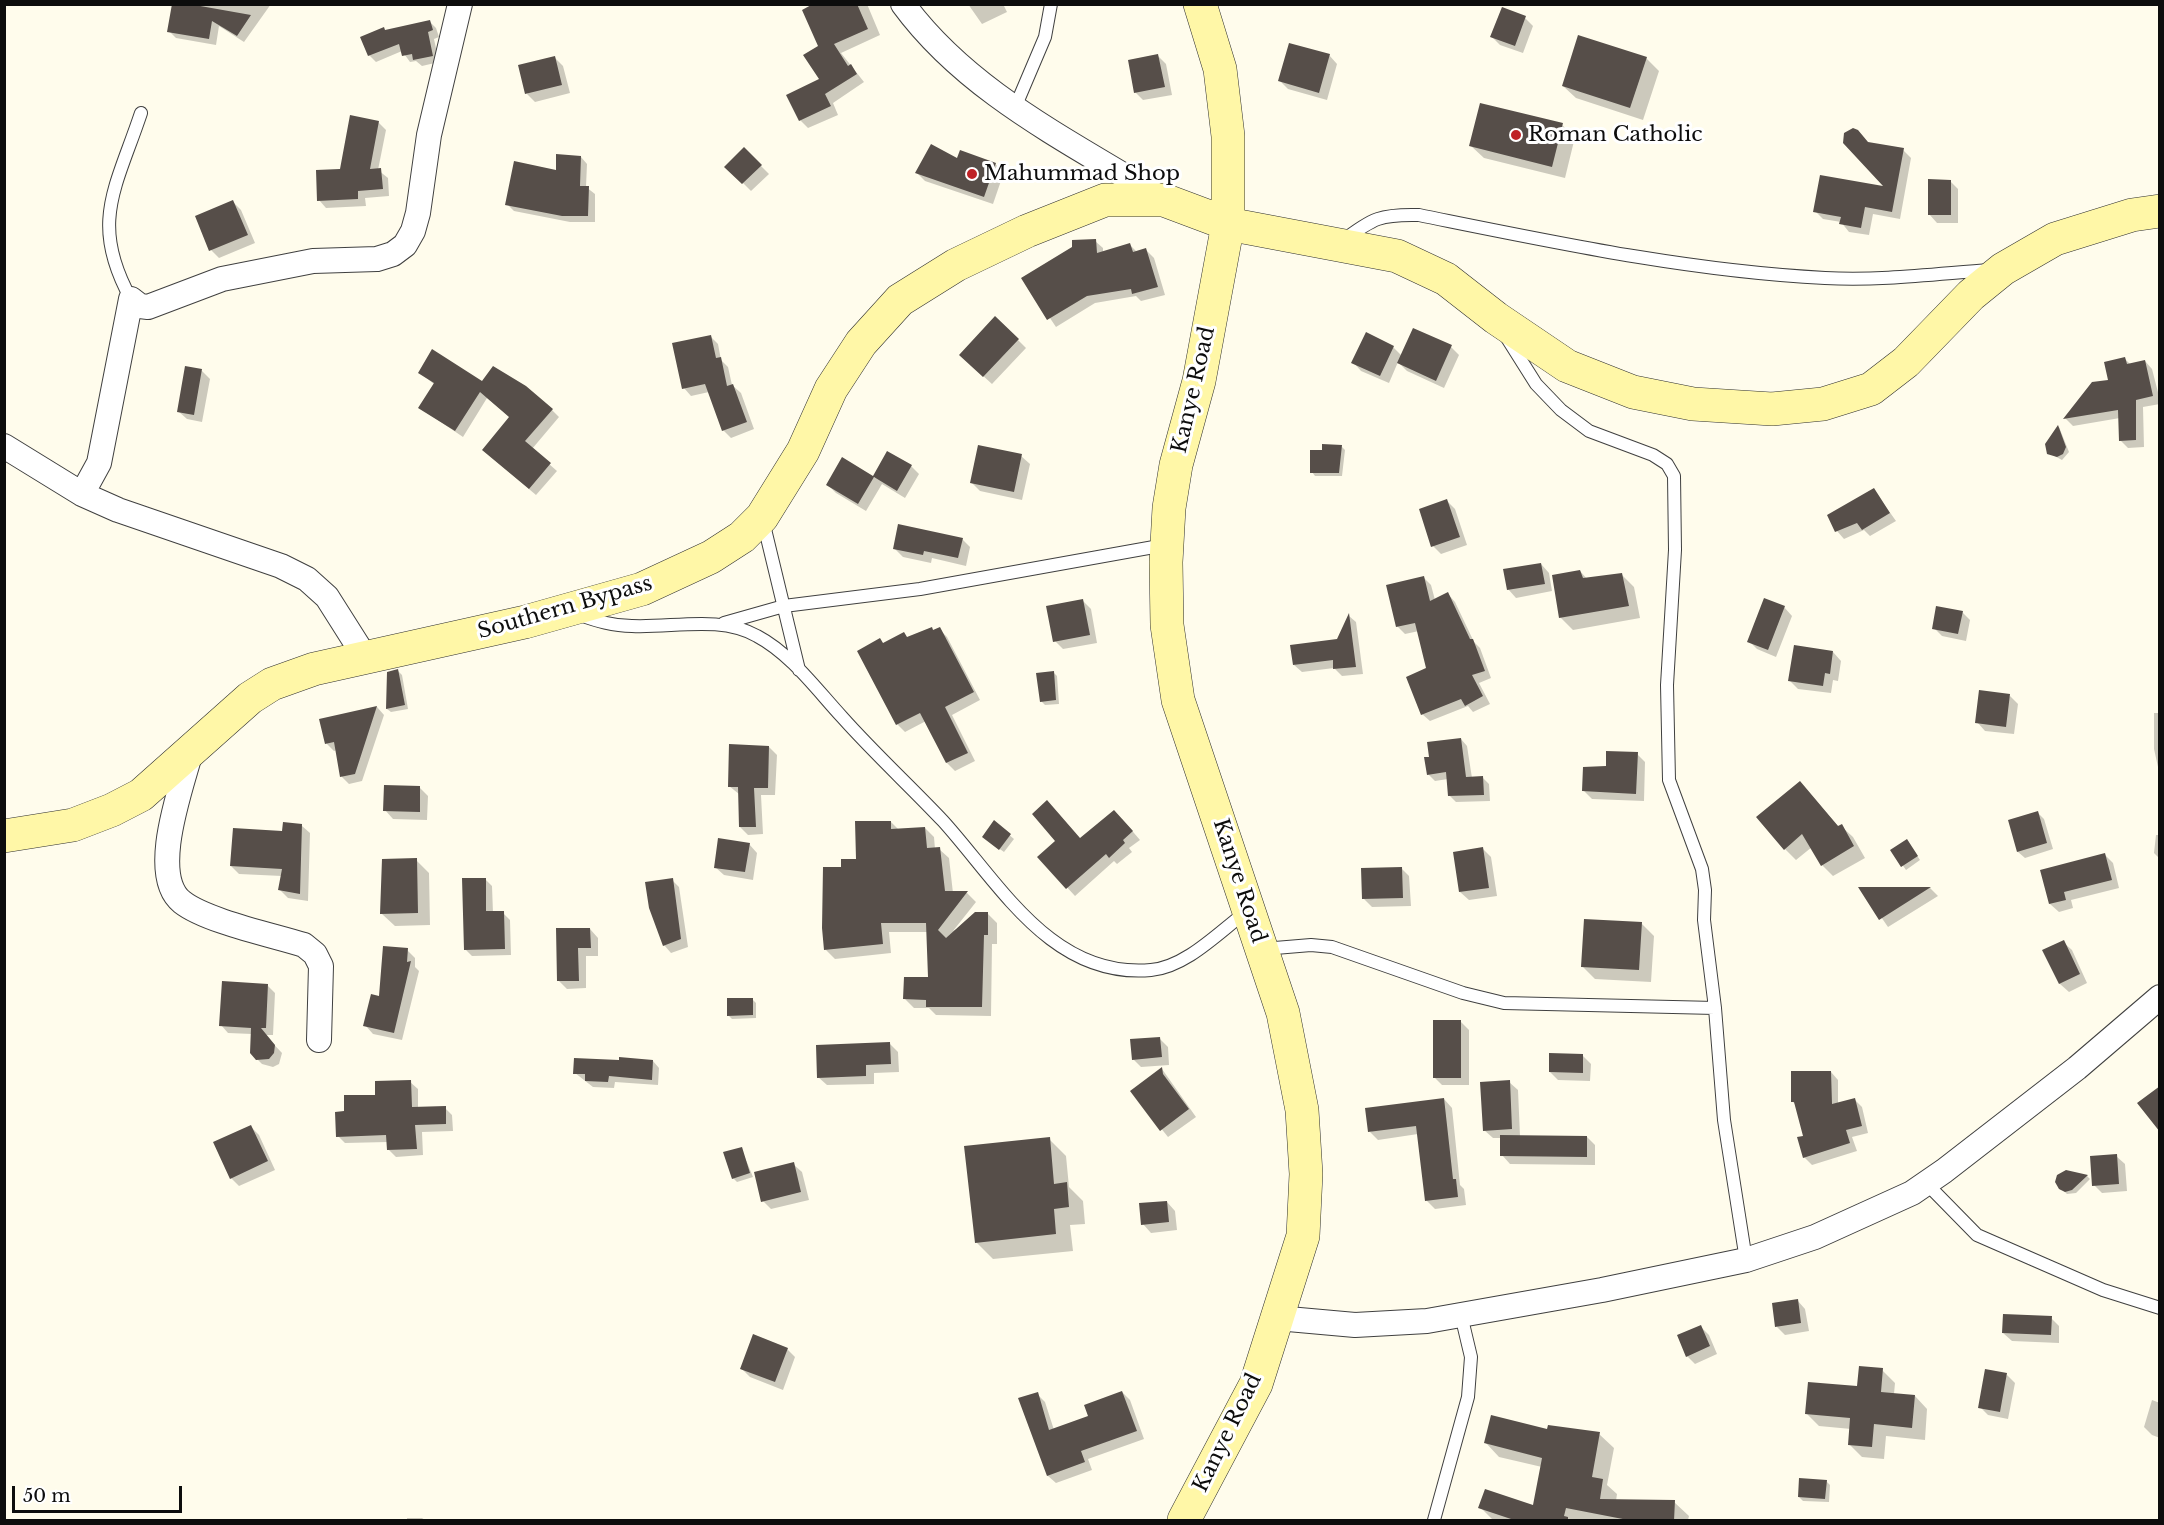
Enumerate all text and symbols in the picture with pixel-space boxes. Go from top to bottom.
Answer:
place label: Roman Catholic [1528,122,1703,148]
marker: Roman Catholic [1509,128,1523,142]
place label: Mahummad Shop [984,161,1180,187]
marker: Mahummad Shop [965,167,979,181]
street label: Kanye Road [1167,324,1221,456]
street label: Southern Bypass [475,571,655,645]
street label: Kanye Road [1207,816,1271,946]
street label: Kanye Road [1188,1370,1268,1496]
scale bar [15,1474,184,1512]
text: 50 m [23,1485,71,1507]

